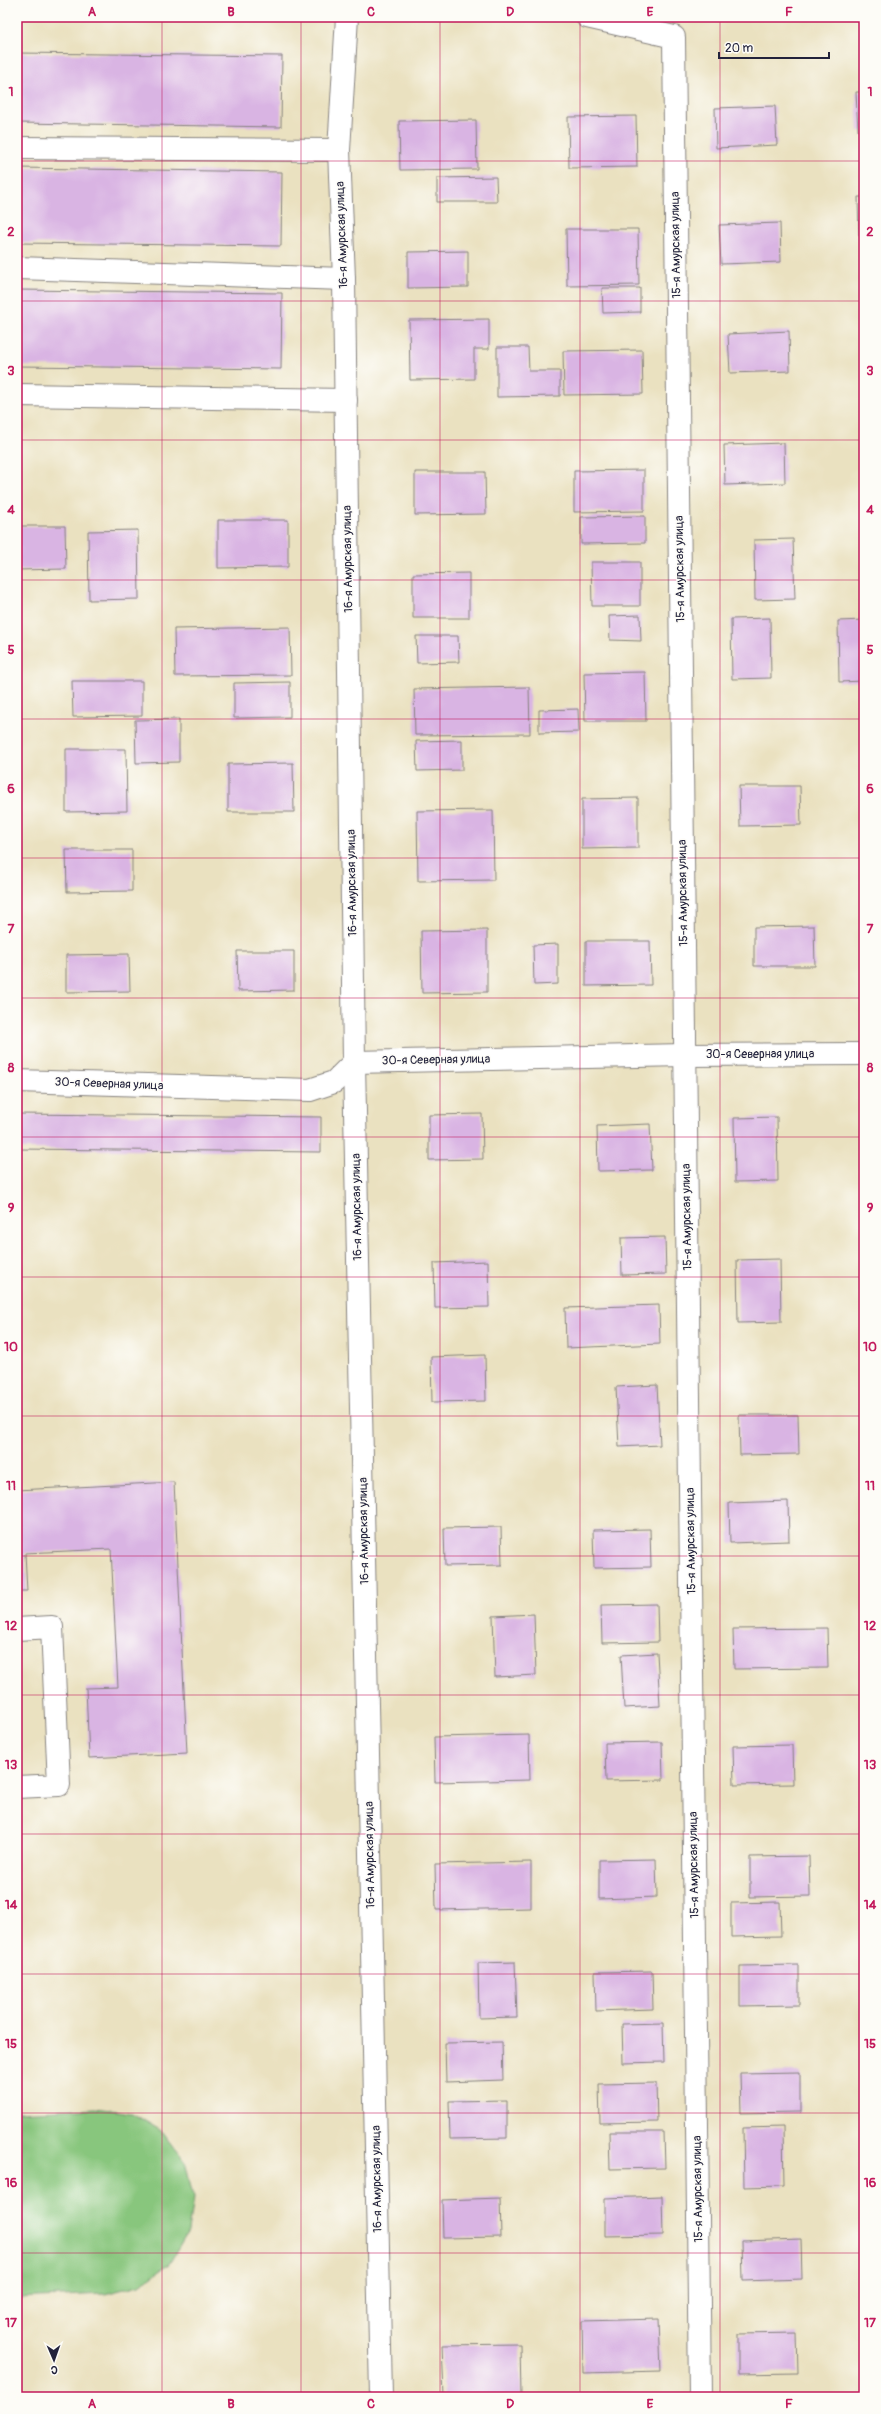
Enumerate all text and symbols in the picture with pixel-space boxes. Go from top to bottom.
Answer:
text: A [88,4,97,20]
text: B [227,4,235,20]
text: C [367,4,375,20]
text: D [506,4,514,20]
text: E [647,4,654,20]
text: F [785,4,793,20]
scale bar [719,34,829,60]
text: 20 m [725,41,754,56]
text: 1 [8,84,14,100]
text: 1 [867,84,873,100]
street label: 16-я Амурская улица [333,181,351,289]
street label: 15-я Амурская улица [668,191,684,299]
text: 2 [7,224,15,240]
text: 2 [866,224,874,240]
text: 3 [7,363,15,379]
text: 3 [866,363,874,379]
text: 4 [7,502,15,518]
text: 4 [866,502,874,518]
street label: 16-я Амурская улица [340,505,356,613]
street label: 15-я Амурская улица [672,515,688,623]
text: 5 [7,642,15,658]
text: 5 [866,642,874,658]
text: 6 [7,781,15,797]
text: 6 [866,781,874,797]
street label: 16-я Амурская улица [344,829,360,937]
street label: 15-я Амурская улица [675,839,691,947]
text: 7 [8,921,15,937]
text: 7 [867,921,874,937]
street label: 30-я Северная улица [706,1047,815,1062]
street label: 30-я Северная улица [382,1052,491,1068]
text: 8 [8,1060,15,1076]
text: 8 [867,1060,874,1076]
street label: 30-я Северная улица [54,1075,164,1093]
street label: 16-я Амурская улица [349,1153,365,1261]
street label: 15-я Амурская улица [679,1163,695,1271]
text: 9 [8,1200,15,1216]
text: 9 [867,1200,874,1216]
text: 10 [4,1339,18,1355]
text: 10 [863,1339,877,1355]
street label: 16-я Амурская улица [356,1477,372,1585]
text: 11 [6,1478,16,1494]
text: 11 [865,1478,875,1494]
street label: 15-я Амурская улица [683,1487,699,1595]
text: 12 [5,1618,17,1634]
text: 12 [864,1618,876,1634]
text: 13 [5,1757,17,1773]
text: 13 [864,1757,876,1773]
street label: 16-я Амурская улица [362,1801,378,1909]
street label: 15-я Амурская улица [686,1811,702,1919]
text: 14 [5,1897,18,1913]
text: 14 [864,1897,877,1913]
text: 15 [5,2036,17,2052]
text: 15 [864,2036,876,2052]
street label: 16-я Амурская улица [369,2125,385,2233]
street label: 15-я Амурская улица [690,2135,706,2243]
text: 16 [5,2175,18,2191]
text: 16 [864,2175,877,2191]
text: 17 [5,2315,17,2331]
text: 17 [864,2315,876,2331]
north arrow [34,2340,74,2380]
text: С [51,2363,58,2376]
text: A [88,2396,97,2412]
text: B [227,2396,235,2412]
text: C [367,2396,375,2412]
text: D [506,2396,514,2412]
text: E [647,2396,654,2412]
text: F [785,2396,793,2412]

